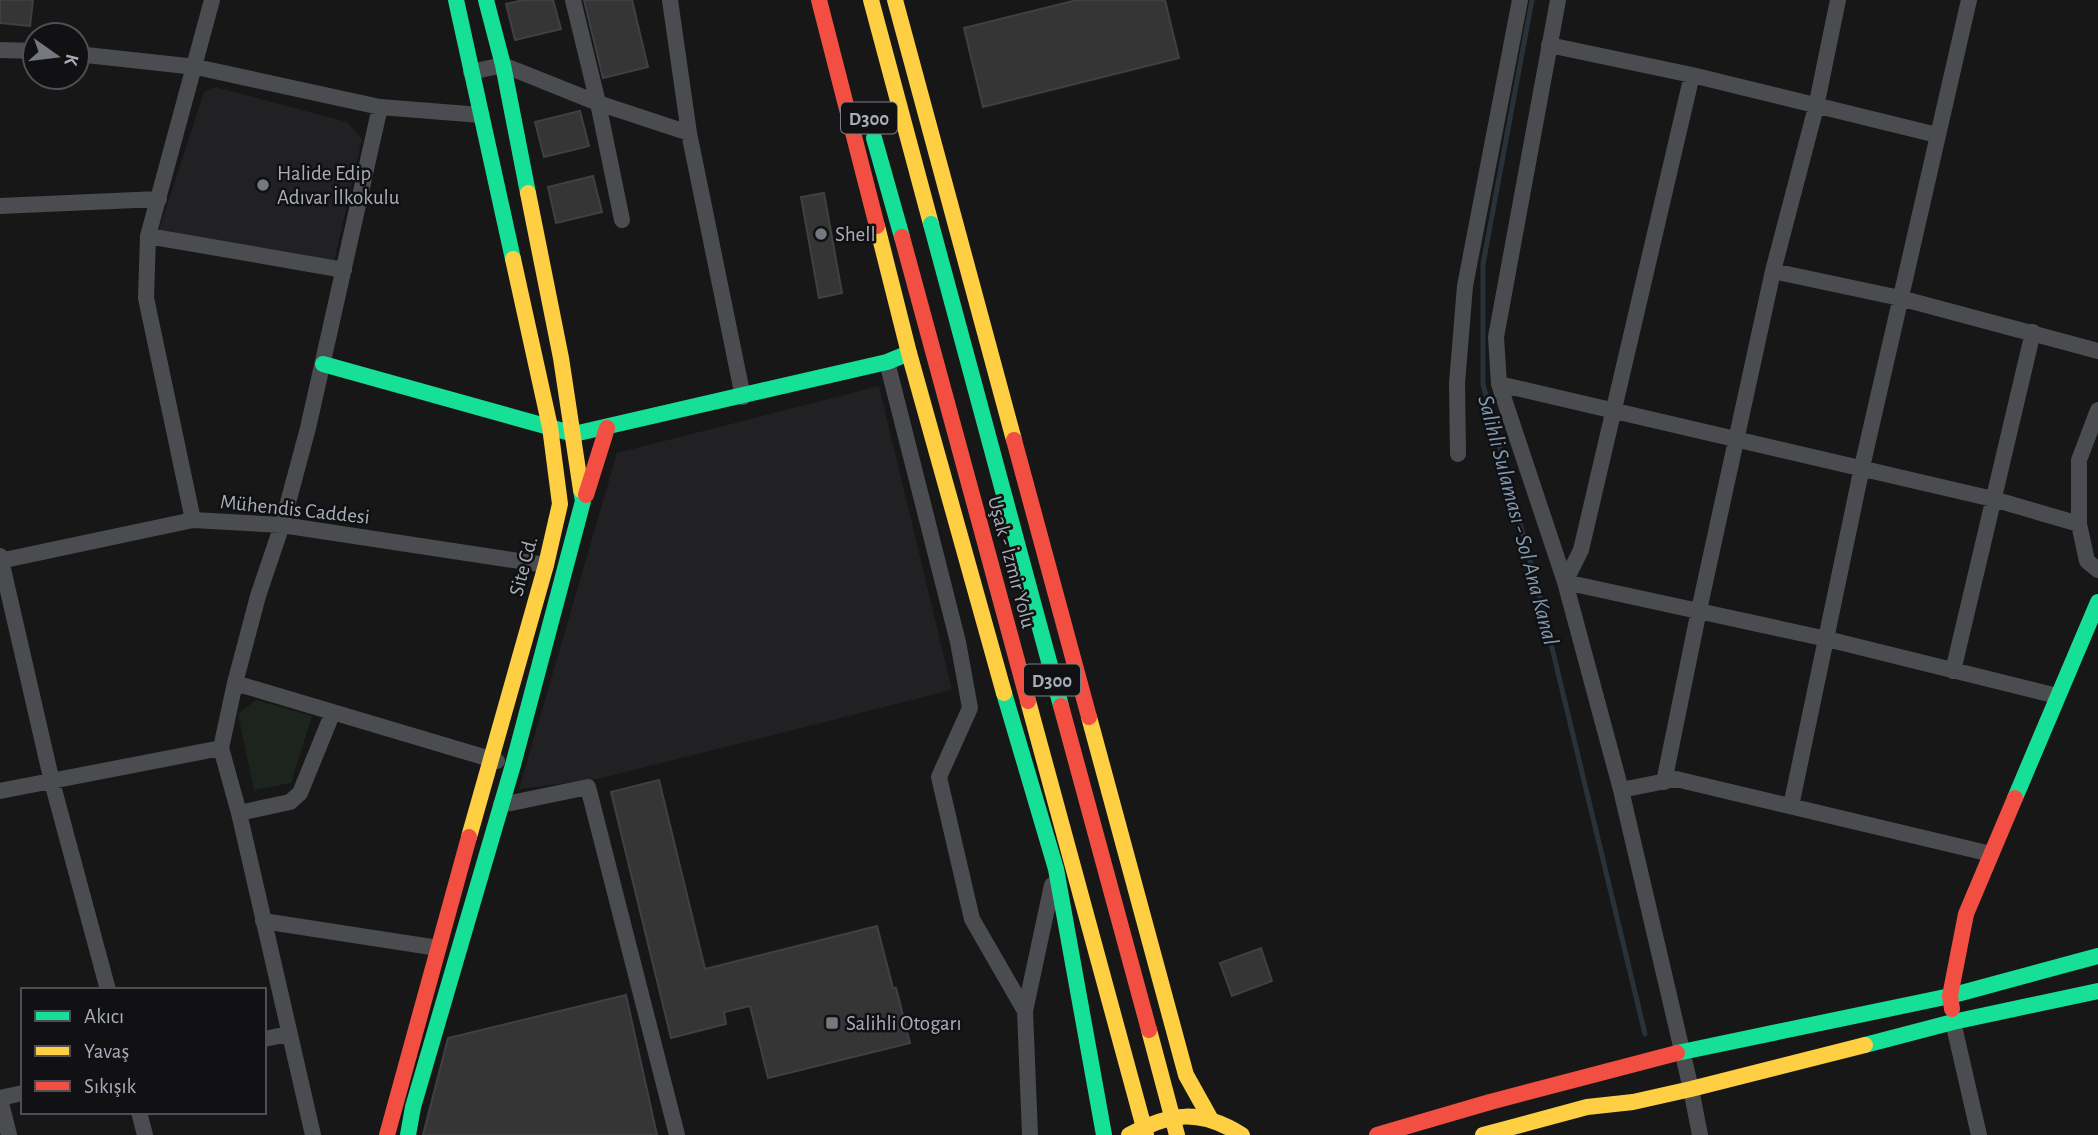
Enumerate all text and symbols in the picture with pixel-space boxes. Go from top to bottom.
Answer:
north arrow [21,21,91,91]
text: K [60,52,82,68]
road number: D300 [841,102,897,134]
place label: Halide Edip Adıvar İlkokulu [277,163,400,208]
marker: Halide Edip Adıvar İlkokulu [255,177,271,193]
place label: Shell [835,224,876,245]
marker: Shell [813,226,829,242]
water label: Salihli Sulaması - Sol Ana Kanal [1473,393,1562,648]
street label: Mühendis Caddesi [219,491,371,528]
street label: Uşak - İzmir Yolu [984,494,1040,631]
street label: Site Cd. [505,534,541,598]
road number: D300 [1024,664,1080,695]
legend [21,988,266,1114]
text: Akıcı [84,1006,124,1027]
place label: Salihli Otogarı [846,1013,961,1034]
marker: Salihli Otogarı [824,1015,840,1031]
text: Yavaş [84,1041,129,1062]
text: Sıkışık [84,1076,137,1097]

